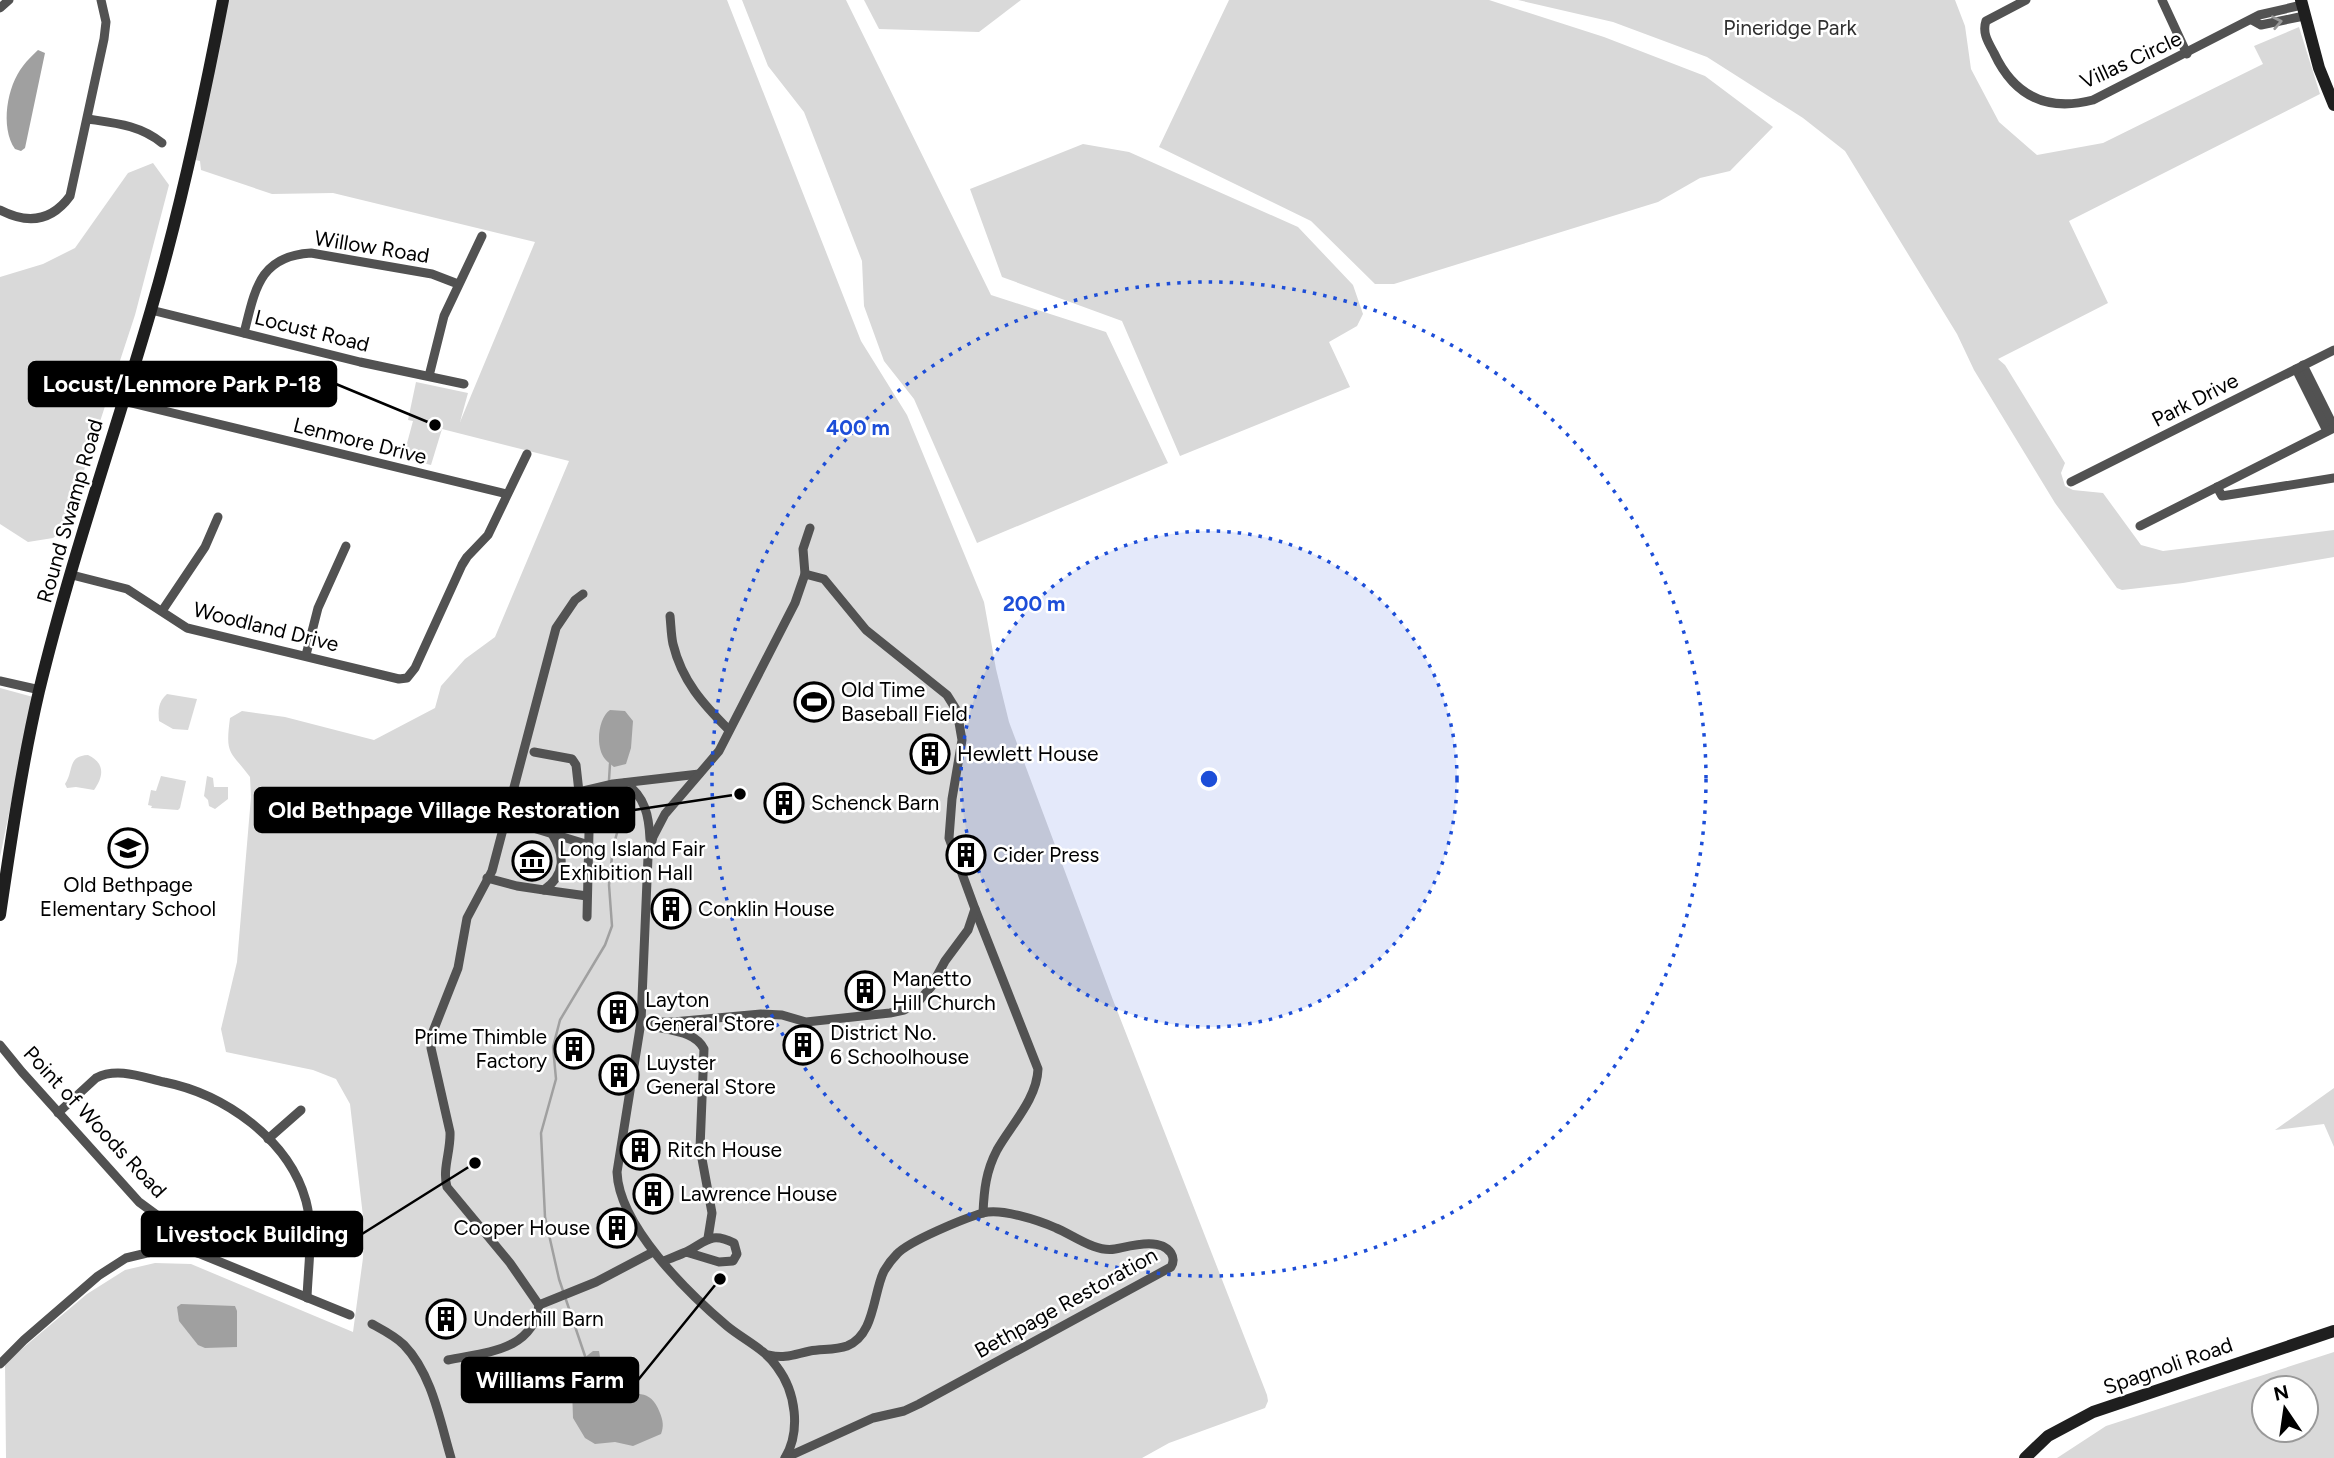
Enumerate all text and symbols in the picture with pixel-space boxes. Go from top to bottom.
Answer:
park label: Pineridge Park [1723,15,1858,40]
one-way arrow [2271,15,2283,30]
street label: Villas Circle [2076,25,2185,94]
street label: Willow Road [313,225,431,268]
street label: Locust Road [252,304,372,357]
callout: Locust/Lenmore Park P-18 [29,362,336,406]
street label: Park Drive [2147,367,2242,432]
text: Locust/Lenmore Park P-18 [42,370,322,398]
street label: Lenmore Drive [291,412,429,469]
text: 400 m [826,415,890,440]
street label: Round Swamp Road [31,416,108,606]
text: 200 m [1003,591,1065,616]
street label: Woodland Drive [191,596,341,657]
place label: Old Time Baseball Field [841,677,968,726]
sports icon: Old Time Baseball Field [793,681,835,723]
building icon: Hewlett House [909,733,951,775]
place label: Hewlett House [957,741,1099,766]
centre of rings [1197,767,1221,791]
building icon: Schenck Barn [763,782,805,824]
callout: Old Bethpage Village Restoration [255,788,634,832]
place label: Schenck Barn [811,790,939,815]
text: Old Bethpage Village Restoration [268,796,620,824]
school or university icon: Old Bethpage Elementary School [107,827,149,869]
building icon: Cider Press [945,834,987,876]
place label: Long Island Fair Exhibition Hall [559,836,705,885]
museum icon: Long Island Fair Exhibition Hall [511,840,553,882]
place label: Cider Press [993,842,1099,867]
place label: Old Bethpage Elementary School [40,872,216,921]
building icon: Conklin House [650,888,692,930]
place label: Conklin House [698,896,835,921]
place label: Manetto Hill Church [892,966,996,1015]
building icon: Manetto Hill Church [844,970,886,1012]
place label: Layton General Store [645,987,775,1036]
building icon: Layton General Store [597,991,639,1033]
place label: District No. 6 Schoolhouse [830,1020,969,1069]
place label: Prime Thimble Factory [414,1024,547,1073]
building icon: District No. 6 Schoolhouse [782,1024,824,1066]
building icon: Prime Thimble Factory [553,1028,595,1070]
street label: Point of Woods Road [19,1041,172,1203]
place label: Luyster General Store [646,1050,776,1099]
building icon: Luyster General Store [598,1054,640,1096]
building icon: Ritch House [619,1129,661,1171]
place label: Ritch House [667,1137,782,1162]
building icon: Lawrence House [632,1173,674,1215]
place label: Lawrence House [680,1181,837,1206]
building icon: Cooper House [596,1207,638,1249]
callout: Livestock Building [142,1212,362,1256]
place label: Cooper House [453,1215,590,1240]
text: Livestock Building [156,1220,348,1248]
street label: Bethpage Restoration [970,1242,1161,1363]
building icon: Underhill Barn [425,1298,467,1340]
place label: Underhill Barn [473,1306,604,1331]
street label: Spagnoli Road [2100,1332,2236,1399]
callout: Williams Farm [462,1358,638,1402]
text: Williams Farm [476,1366,624,1394]
north arrow [2250,1374,2320,1444]
text: N [2272,1380,2291,1406]

